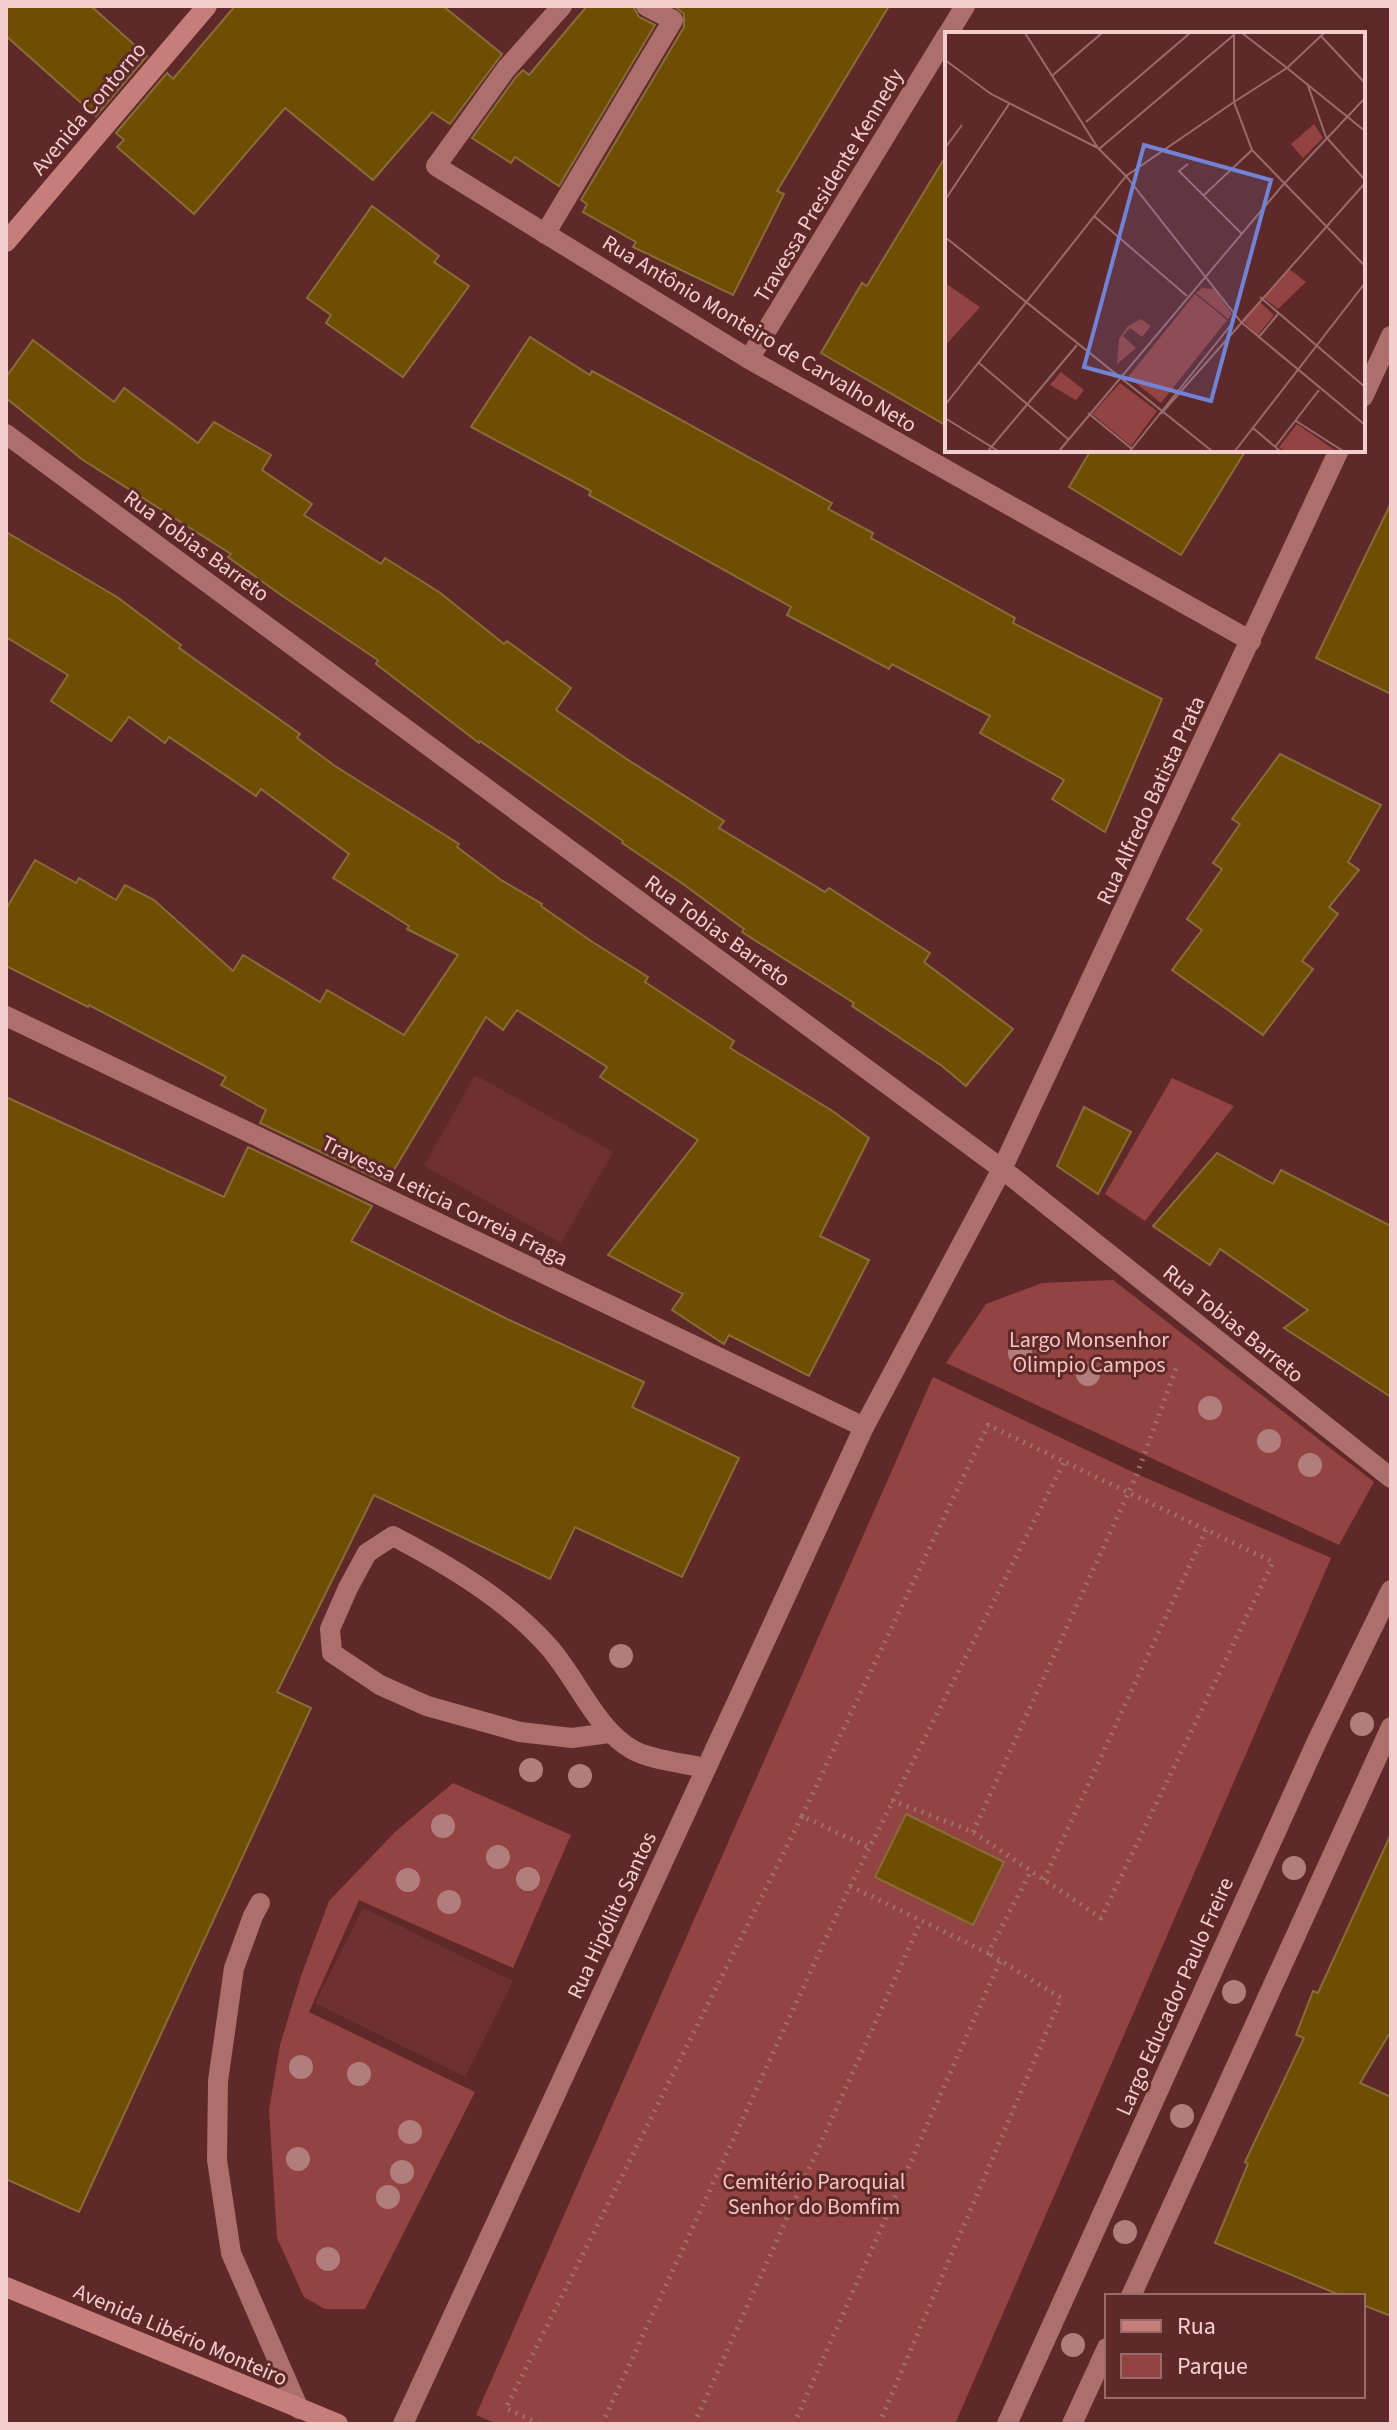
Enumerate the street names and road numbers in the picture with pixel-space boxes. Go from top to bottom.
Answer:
street label: Avenida Contorno [23,35,154,182]
street label: Travessa Presidente Kennedy [746,62,912,309]
street label: Rua Antônio Monteiro de Carvalho Neto [596,227,923,441]
street label: Rua Tobias Barreto [117,482,276,610]
street label: Rua Alfredo Batista Prata [1088,691,1213,910]
street label: Rua Tobias Barreto [638,867,797,995]
street label: Travessa Leticia Correia Fraga [316,1127,573,1275]
street label: Rua Tobias Barreto [1156,1257,1311,1391]
street label: Rua Hipólito Santos [559,1826,665,2004]
street label: Largo Educador Paulo Freire [1108,1872,1242,2121]
street label: Avenida Libério Monteiro [69,2275,292,2394]

